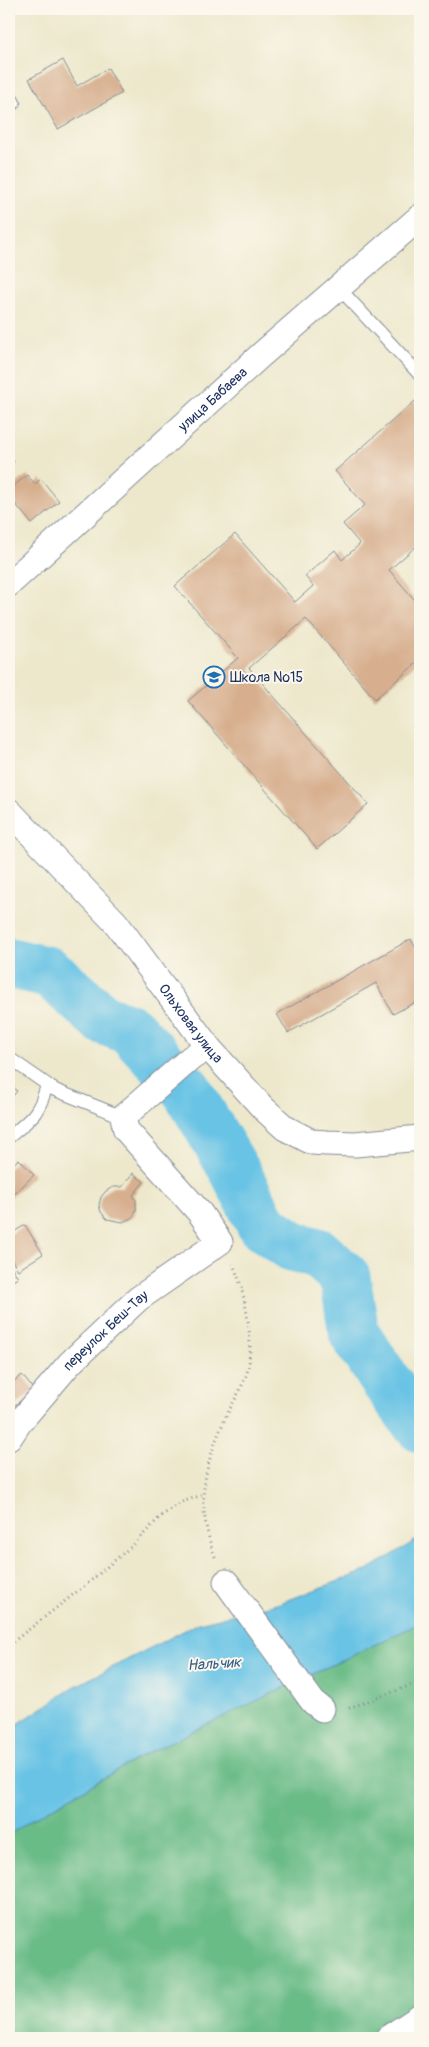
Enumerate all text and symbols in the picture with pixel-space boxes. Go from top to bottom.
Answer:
street label: улица Бабаева [174,363,251,435]
school or university icon: Школа №15 [202,665,226,689]
place label: Школа №15 [230,669,303,686]
street label: Ольховая улица [155,980,227,1066]
street label: переулок Беш-Тау [59,1286,151,1374]
water label: Нальчик [187,1653,242,1675]

